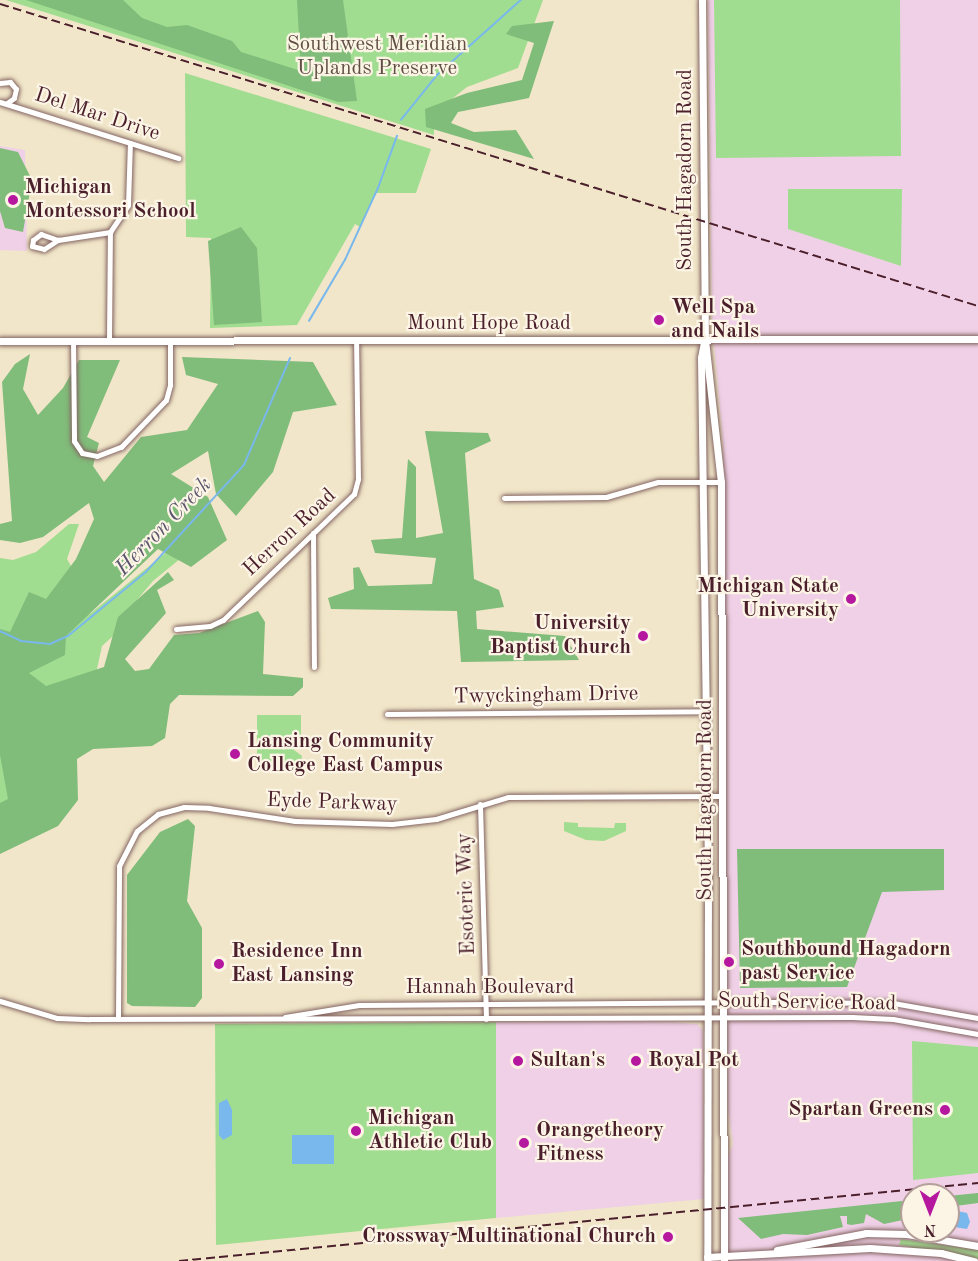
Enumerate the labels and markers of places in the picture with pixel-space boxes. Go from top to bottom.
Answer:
place label: Michigan Montessori School [25,175,196,225]
marker: Michigan Montessori School [6,193,20,207]
place label: Well Spa and Nails [671,295,759,345]
marker: Well Spa and Nails [652,313,666,327]
place label: Michigan State University [698,574,839,624]
marker: Michigan State University [844,592,858,606]
place label: University Baptist Church [490,611,631,661]
marker: University Baptist Church [636,629,650,643]
place label: Lansing Community College East Campus [247,729,443,779]
marker: Lansing Community College East Campus [228,747,242,761]
place label: Southbound Hagadorn past Service [741,937,951,987]
place label: Residence Inn East Lansing [231,939,363,989]
marker: Southbound Hagadorn past Service [722,955,736,969]
marker: Residence Inn East Lansing [212,957,226,971]
place label: Sultan's [530,1048,605,1074]
place label: Royal Pot [648,1048,739,1074]
marker: Sultan's [511,1054,525,1068]
marker: Royal Pot [629,1054,643,1068]
place label: Spartan Greens [788,1097,933,1123]
marker: Spartan Greens [938,1103,952,1117]
place label: Michigan Athletic Club [368,1106,492,1156]
place label: Orangetheory Fitness [536,1118,664,1168]
marker: Michigan Athletic Club [349,1124,363,1138]
marker: Orangetheory Fitness [517,1136,531,1150]
place label: Crossway Multinational Church [362,1224,656,1250]
marker: Crossway Multinational Church [661,1230,675,1244]

